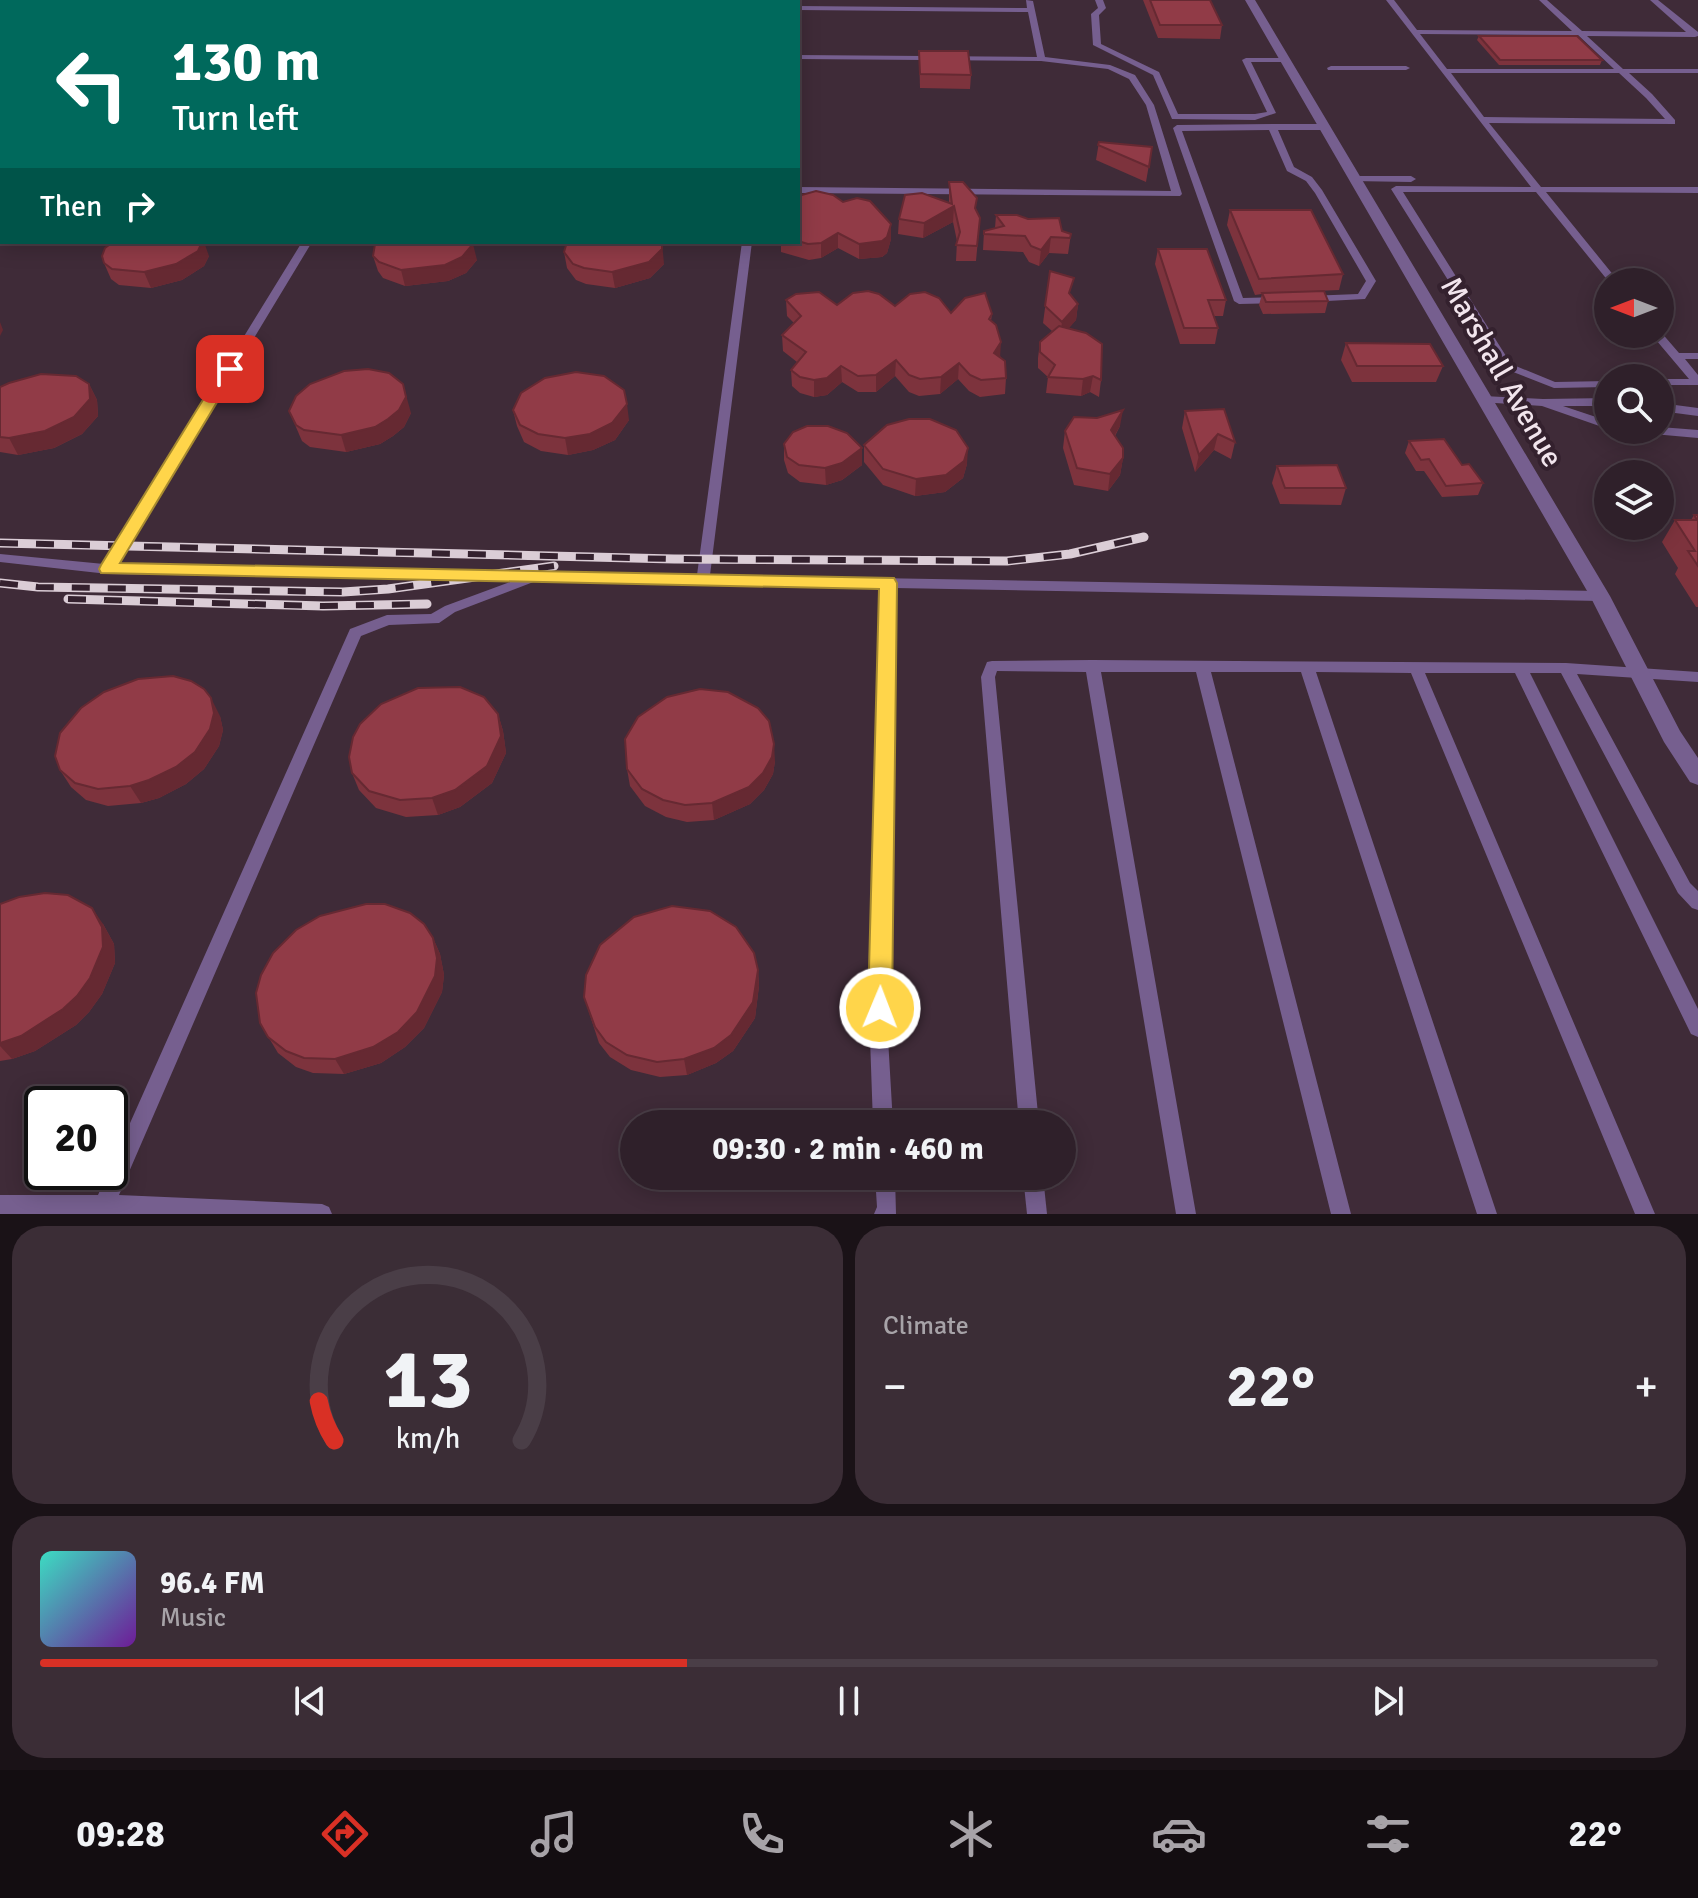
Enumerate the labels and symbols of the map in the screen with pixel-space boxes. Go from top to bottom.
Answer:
north arrow [1594,268,1674,348]
street label: Marshall Avenue [1432,271,1571,474]
pin [196,335,264,403]
position arrow [838,966,922,1050]
speed limit sign: 20 [24,1086,128,1190]

